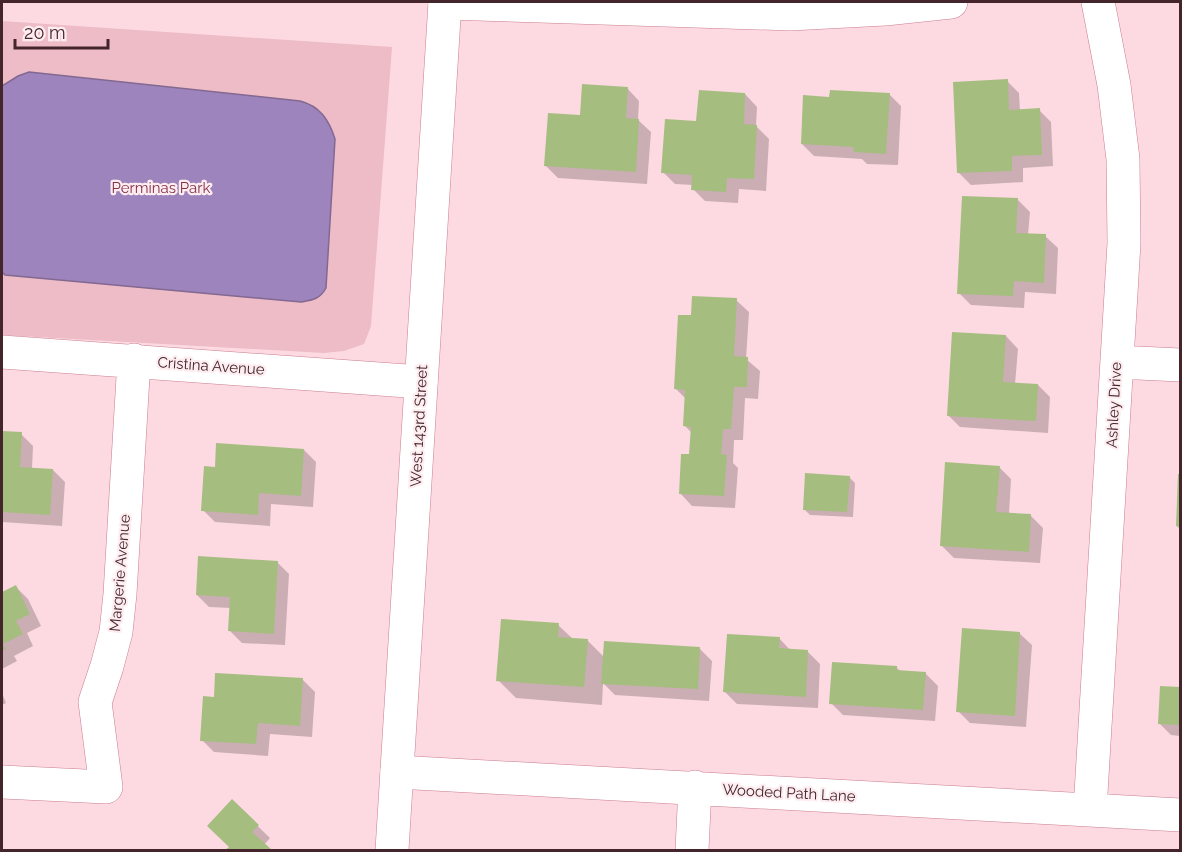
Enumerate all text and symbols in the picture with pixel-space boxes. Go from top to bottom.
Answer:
scale bar [15,12,108,50]
text: 20 m [24,22,66,43]
park label: Perminas Park [112,179,211,197]
street label: Cristina Avenue [157,353,265,379]
street label: Ashley Drive [1103,361,1125,448]
street label: West 143rd Street [407,365,431,487]
street label: Margerie Avenue [106,513,134,632]
street label: Wooded Path Lane [722,781,856,805]

